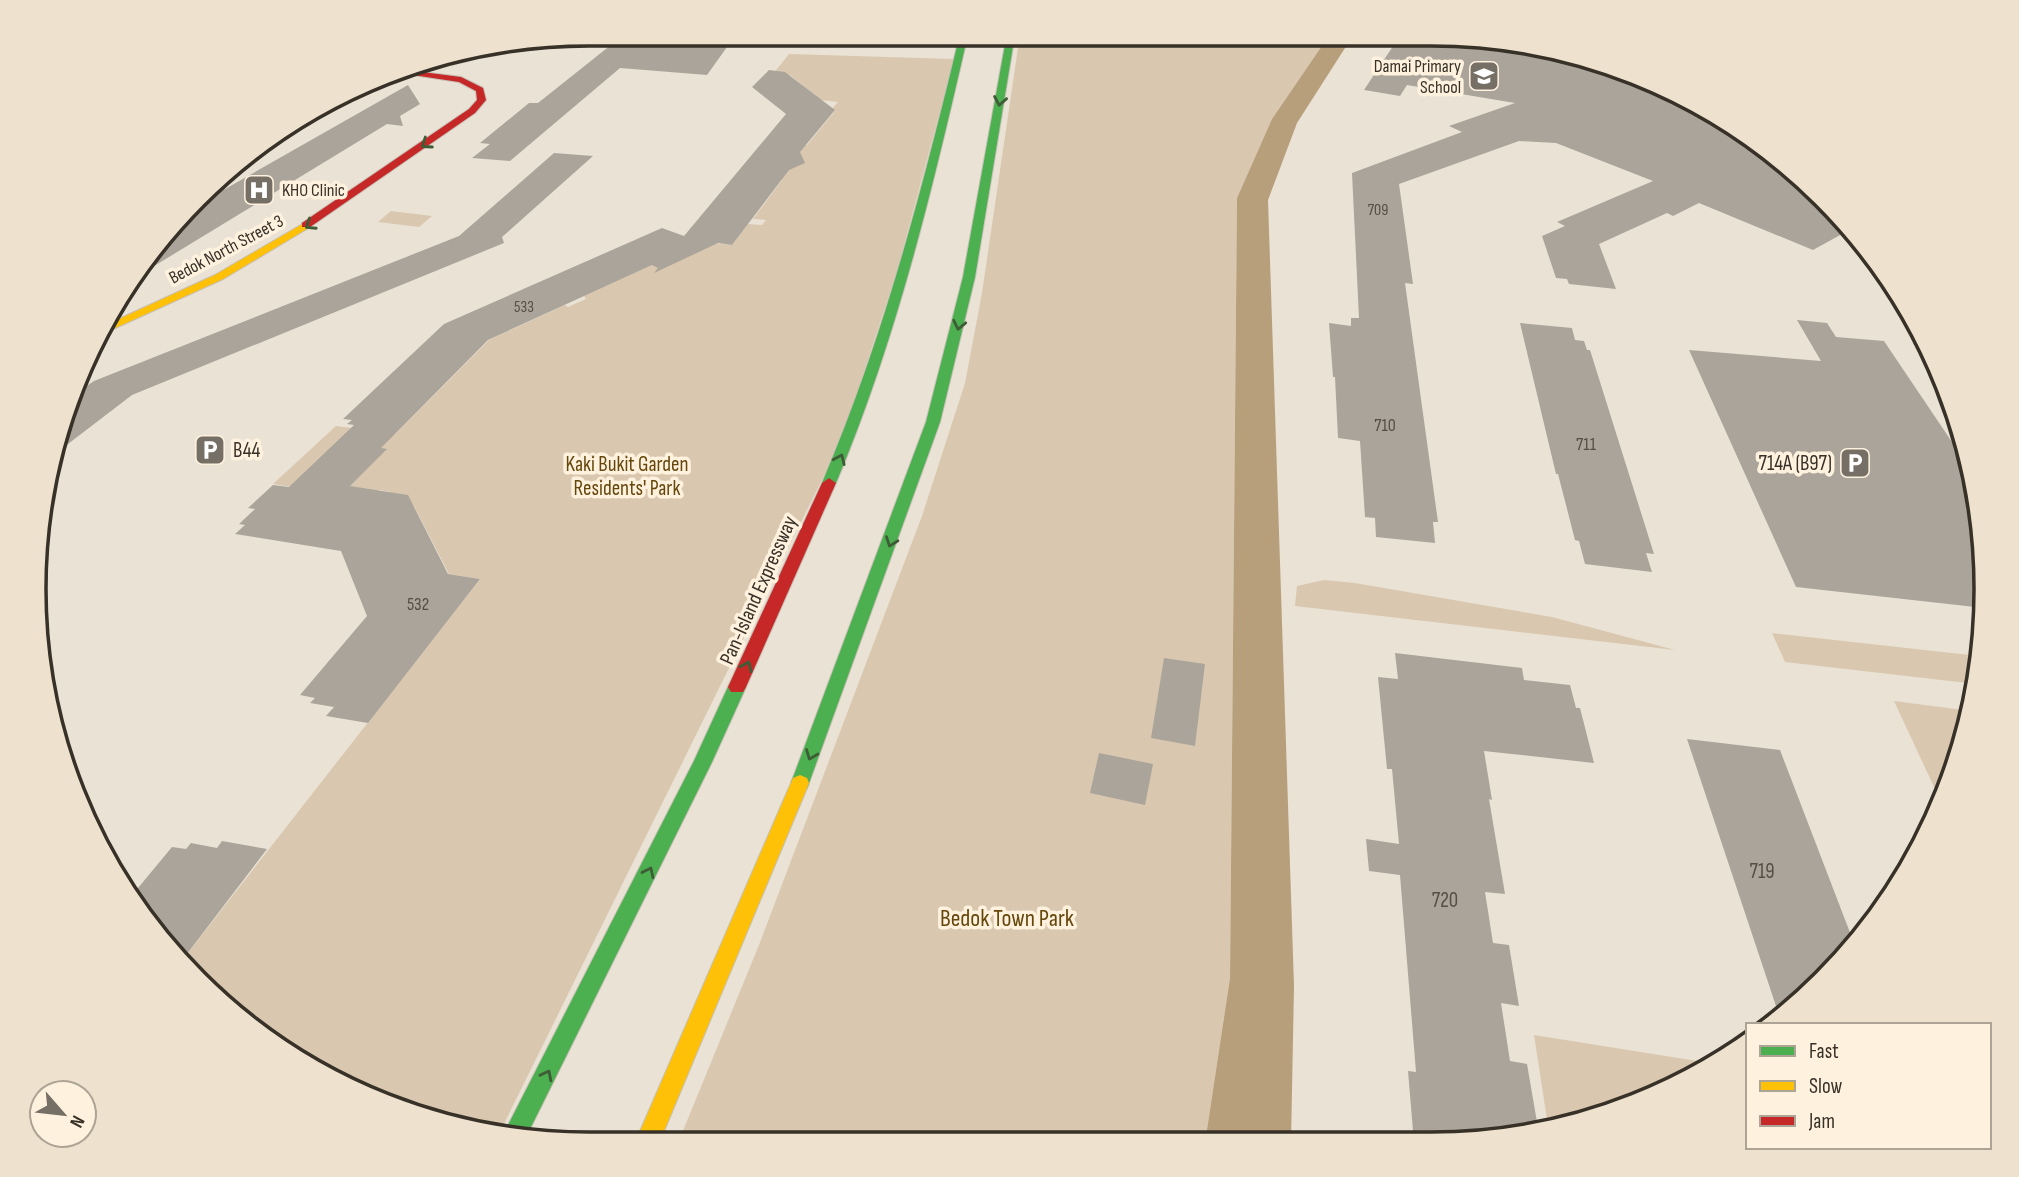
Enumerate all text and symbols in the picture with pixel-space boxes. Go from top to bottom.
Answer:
place label: Damai Primary School [1374,56,1461,98]
school or university icon: Damai Primary School [1467,59,1501,93]
one-way arrow [993,95,1008,107]
one-way arrow [421,136,434,148]
hospital icon: KHO Clinic [242,173,276,207]
place label: KHO Clinic [282,180,345,201]
house number: 709 [1368,201,1388,220]
street label: Bedok North Street 3 [165,210,287,288]
one-way arrow [305,216,318,229]
house number: 533 [514,298,534,317]
one-way arrow [952,319,967,331]
house number: 710 [1374,415,1396,436]
parking icon: B44 [193,433,227,467]
house number: 711 [1576,434,1597,455]
place label: B44 [233,438,261,463]
parking icon: 714A (B97) [1838,446,1872,480]
place label: 714A (B97) [1758,451,1832,476]
park label: Kaki Bukit Garden Residents' Park [566,452,688,501]
one-way arrow [832,454,846,466]
street label: Pan-Island Expressway [714,512,802,668]
one-way arrow [885,535,899,547]
house number: 532 [407,594,429,615]
one-way arrow [739,661,753,673]
one-way arrow [805,748,819,760]
house number: 719 [1749,859,1775,884]
one-way arrow [641,867,655,879]
house number: 720 [1432,888,1458,913]
park label: Bedok Town Park [940,904,1074,933]
legend [1746,1023,1991,1149]
text: Fast [1809,1039,1839,1064]
one-way arrow [538,1069,552,1082]
text: Slow [1809,1074,1843,1099]
north arrow [28,1079,98,1149]
text: Jam [1808,1109,1835,1134]
text: N [64,1111,89,1131]

